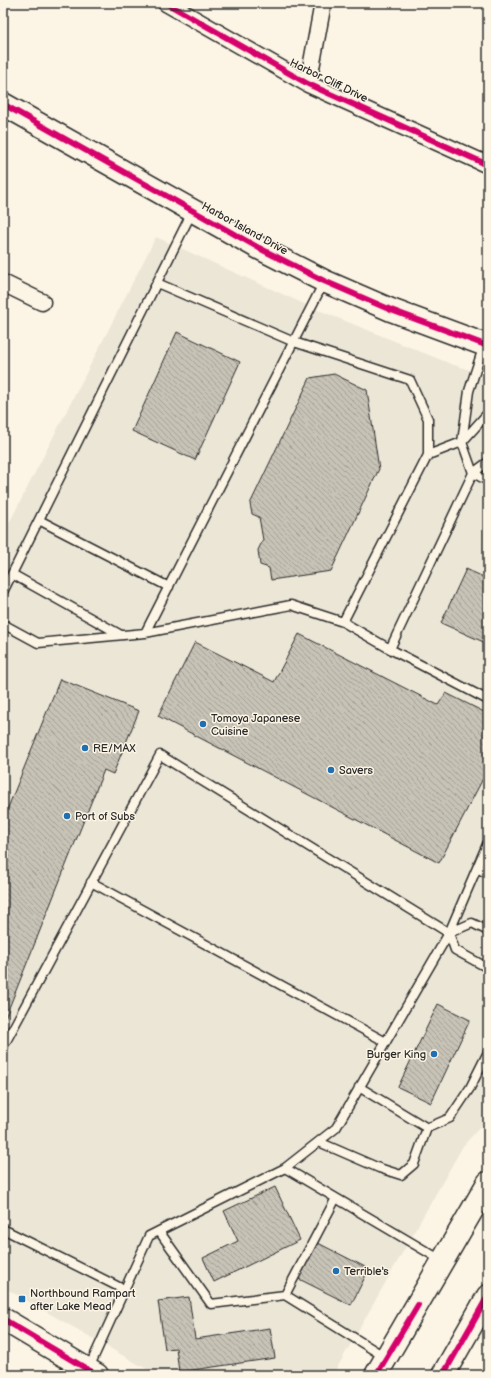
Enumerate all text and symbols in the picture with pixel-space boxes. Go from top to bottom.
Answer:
street label: Harbor Cliff Drive [288,56,370,105]
street label: Harbor Island Drive [199,199,290,258]
place label: Tomoya Japanese Cuisine [211,712,301,738]
marker: Tomoya Japanese Cuisine [198,719,208,729]
place label: RE/MAX [93,742,136,755]
marker: RE/MAX [80,743,90,753]
place label: Savers [339,764,374,777]
marker: Savers [326,765,336,775]
place label: Port of Subs [75,810,135,823]
marker: Port of Subs [62,811,72,821]
place label: Burger King [367,1048,426,1061]
marker: Burger King [429,1049,439,1059]
place label: Terrible's [344,1265,389,1278]
marker: Terrible's [331,1266,341,1276]
place label: Northbound Rampart after Lake Mead [30,1287,136,1313]
marker: Northbound Rampart after Lake Mead [17,1294,27,1304]

